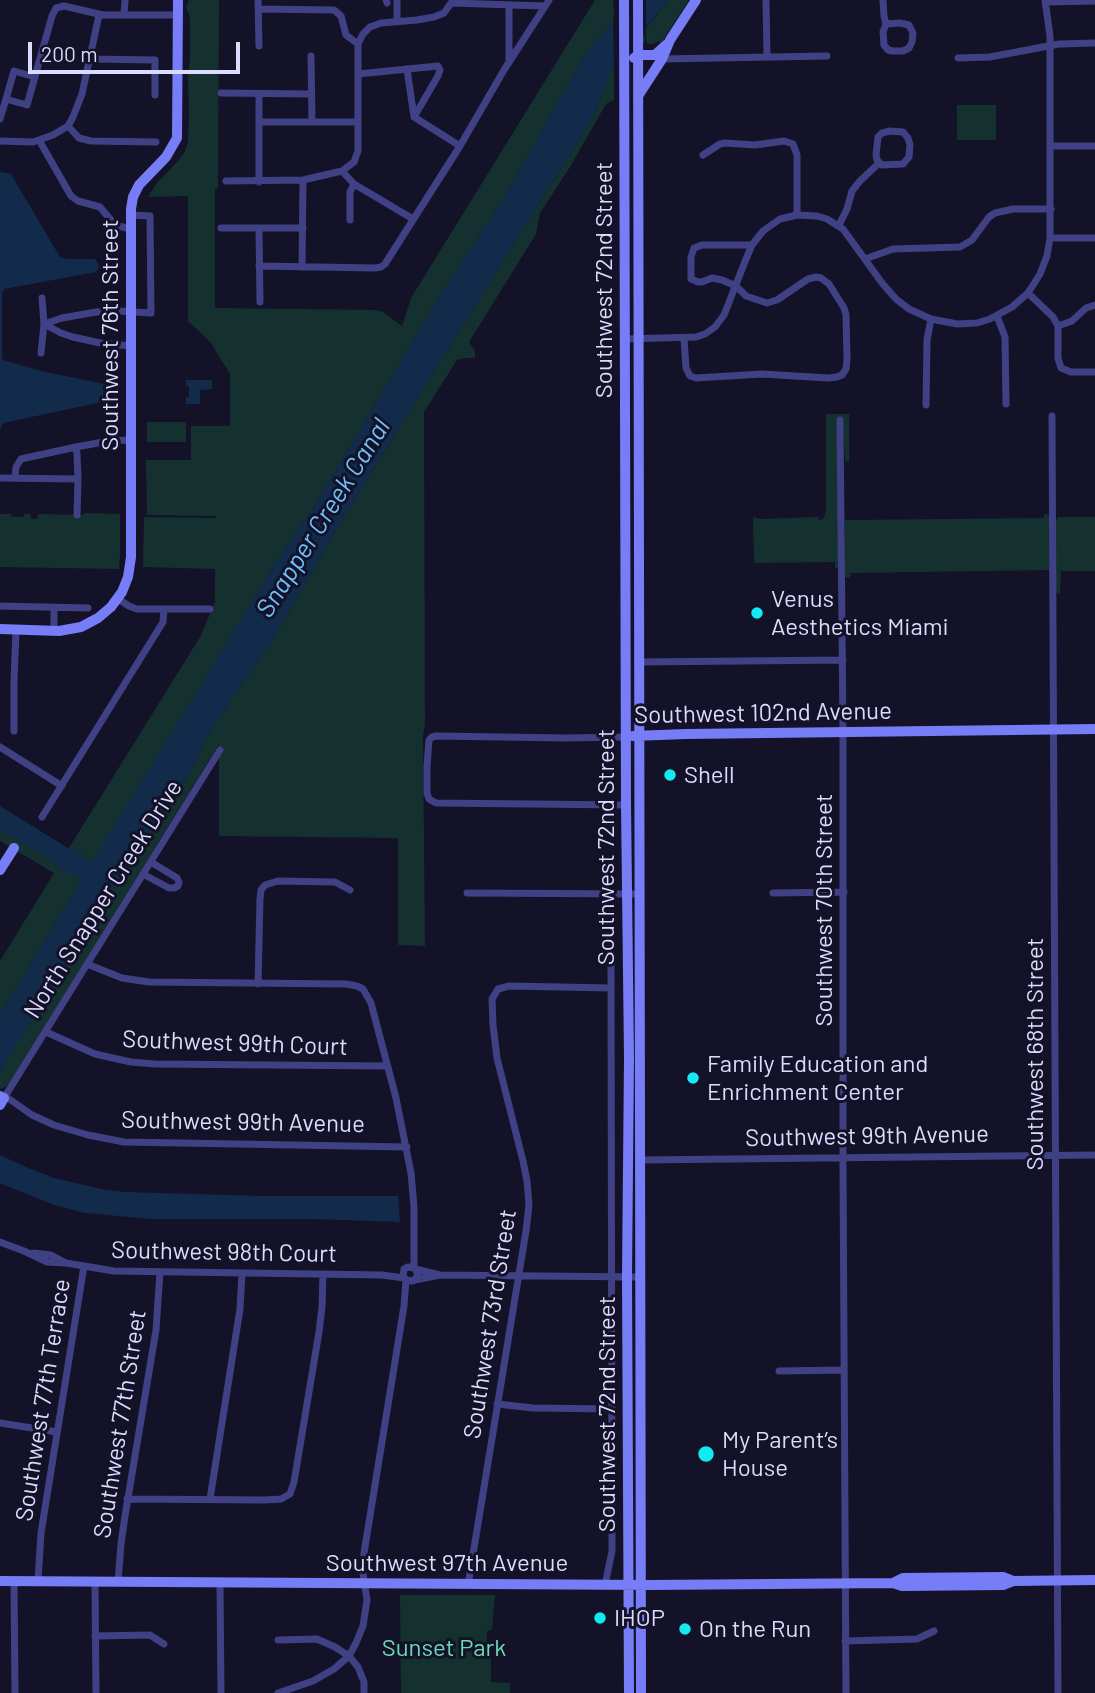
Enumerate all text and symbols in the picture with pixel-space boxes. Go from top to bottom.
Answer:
scale bar [32,28,243,72]
text: 200 m [41,41,98,66]
street label: Southwest 72nd Street [590,162,618,398]
street label: Southwest 76th Street [96,219,124,451]
water label: Snapper Creek Canal [249,413,397,623]
place label: Venus Aesthetics Miami [771,585,949,641]
marker: Venus Aesthetics Miami [749,605,765,621]
street label: Southwest 102nd Avenue [634,696,892,730]
street label: Southwest 72nd Street [592,729,620,965]
place label: Shell [684,761,735,789]
marker: Shell [662,767,678,783]
street label: North Snapper Creek Drive [18,774,188,1024]
street label: Southwest 70th Street [810,794,838,1026]
street label: Southwest 68th Street [1021,938,1049,1170]
street label: Southwest 99th Court [122,1025,348,1061]
place label: Family Education and Enrichment Center [707,1050,928,1106]
marker: Family Education and Enrichment Center [685,1070,701,1086]
street label: Southwest 99th Avenue [121,1105,365,1139]
street label: Southwest 99th Avenue [745,1119,989,1153]
street label: Southwest 73rd Street [458,1207,522,1441]
street label: Southwest 98th Court [111,1236,337,1268]
street label: Southwest 77th Terrace [10,1277,76,1523]
street label: Southwest 72nd Street [593,1296,621,1532]
street label: Southwest 77th Street [88,1308,152,1540]
place label: My Parent’s House [722,1426,838,1482]
marker: My Parent’s House [696,1444,716,1464]
street label: Southwest 97th Avenue [326,1549,568,1577]
place label: IHOP [614,1604,665,1632]
marker: IHOP [592,1610,608,1626]
place label: On the Run [699,1615,811,1643]
marker: On the Run [677,1621,693,1637]
park label: Sunset Park [382,1634,506,1662]

